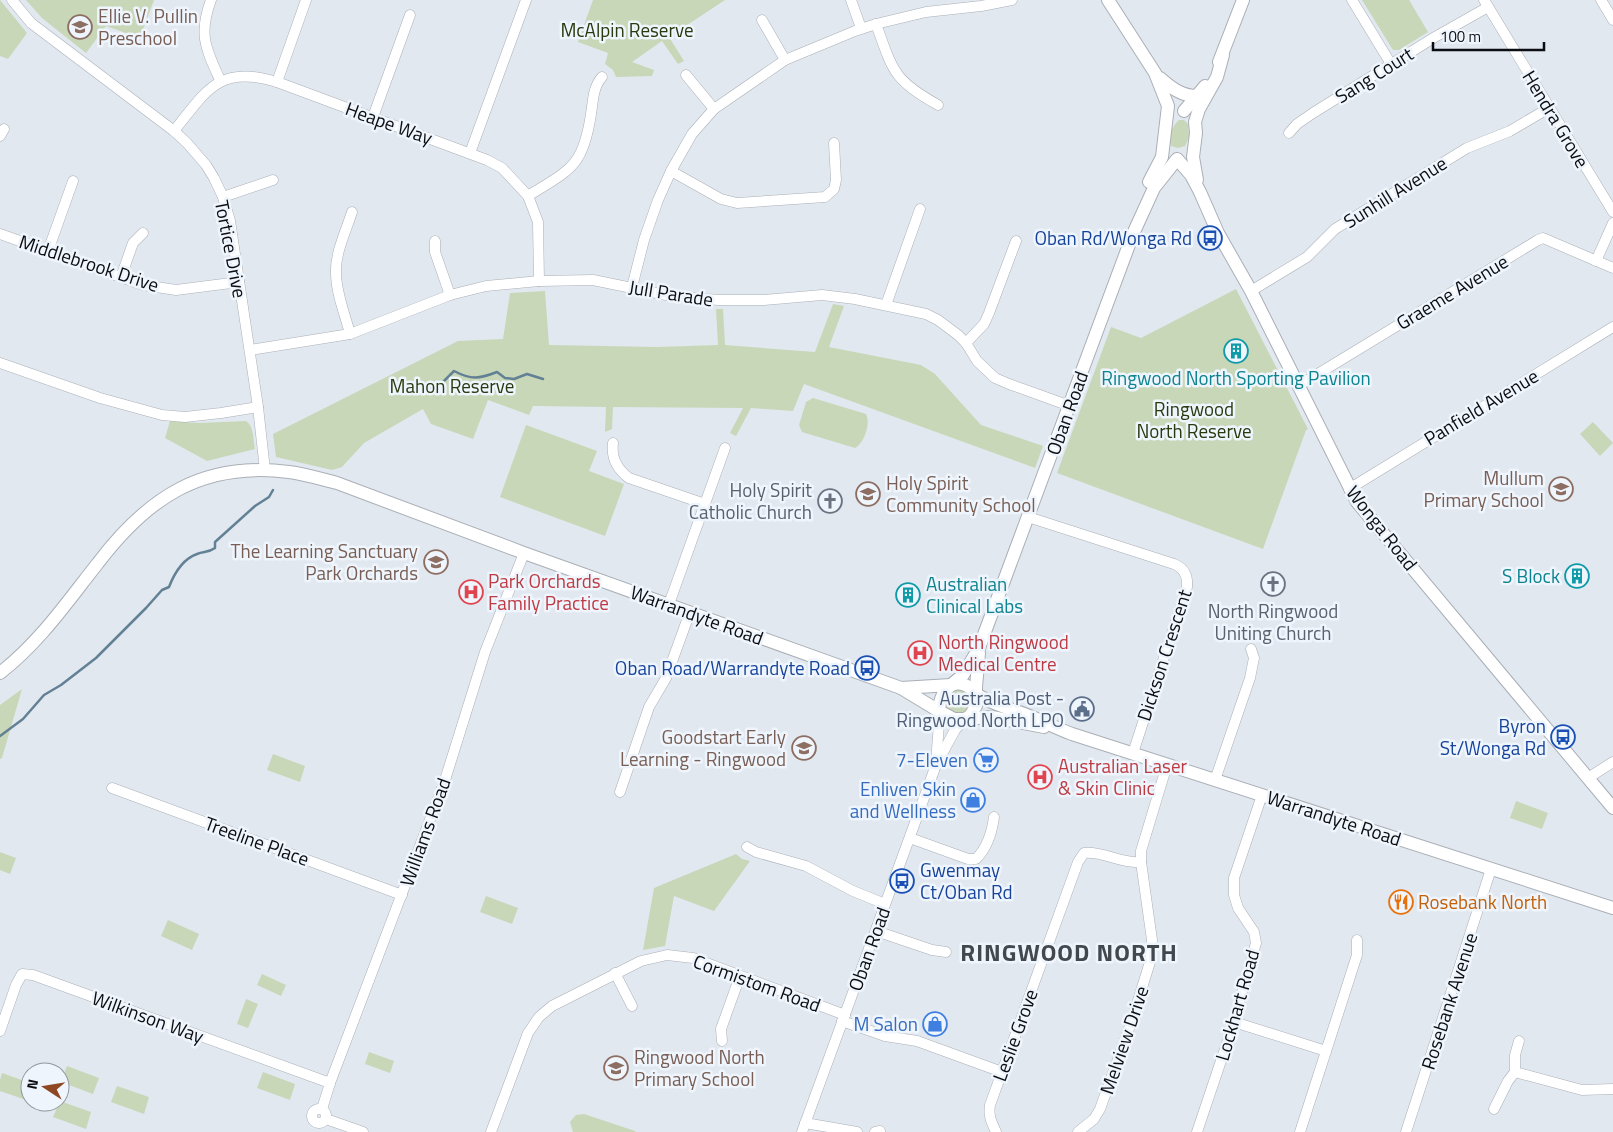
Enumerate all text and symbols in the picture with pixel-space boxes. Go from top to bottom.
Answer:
place label: Ellie V. Pullin Preschool [98,1,198,52]
school or university icon: Ellie V. Pullin Preschool [67,14,93,40]
park label: McAlpin Reserve [560,15,694,44]
scale bar [1433,20,1544,52]
text: 100 m [1440,25,1481,48]
street label: Sang Court [1329,39,1419,110]
street label: Hendra Grove [1516,64,1597,173]
street label: Heape Way [342,93,437,152]
street label: Sunhill Avenue [1337,148,1452,235]
street label: Tortice Drive [208,197,255,300]
place label: Oban Rd/Wonga Rd [1034,223,1192,252]
bus stop icon: Oban Rd/Wonga Rd [1197,225,1223,251]
street label: Middlebrook Drive [15,226,163,299]
street label: Graeme Avenue [1390,247,1513,337]
street label: Jull Parade [627,272,715,313]
building icon: Ringwood North Sporting Pavilion [1223,338,1249,364]
street label: Panfield Avenue [1418,361,1543,452]
place label: Ringwood North Sporting Pavilion [1101,363,1371,392]
street label: Oban Road [1038,367,1095,459]
park label: Mahon Reserve [390,371,514,400]
park label: Ringwood North Reserve [1136,394,1252,445]
place label: Mullum Primary School [1423,463,1544,514]
place label: Holy Spirit Community School [886,468,1036,519]
place label: Holy Spirit Catholic Church [689,475,812,526]
school or university icon: Mullum Primary School [1548,476,1574,502]
street label: Wonga Road [1340,479,1425,577]
school or university icon: Holy Spirit Community School [855,481,881,507]
church icon: Holy Spirit Catholic Church [817,488,843,514]
place label: The Learning Sanctuary Park Orchards [230,536,418,587]
school or university icon: The Learning Sanctuary Park Orchards [423,549,449,575]
place label: S Block [1502,561,1560,590]
building icon: S Block [1564,563,1590,589]
place label: Park Orchards Family Practice [488,566,609,617]
place label: Australian Clinical Labs [926,569,1023,620]
church icon: North Ringwood Uniting Church [1260,571,1286,597]
street label: Warrandyte Road [627,577,768,652]
hospital icon: Park Orchards Family Practice [458,579,484,605]
building icon: Australian Clinical Labs [895,582,921,608]
street label: Dickson Crescent [1129,585,1199,724]
place label: North Ringwood Uniting Church [1208,596,1338,647]
place label: North Ringwood Medical Centre [938,627,1069,678]
hospital icon: North Ringwood Medical Centre [907,640,933,666]
place label: Oban Road/Warrandyte Road [615,653,850,682]
bus stop icon: Oban Road/Warrandyte Road [854,655,880,681]
place label: Australia Post - Ringwood North LPO [896,683,1064,734]
public building icon: Australia Post - Ringwood North LPO [1069,696,1095,722]
place label: Byron St/Wonga Rd [1440,711,1546,762]
place label: Goodstart Early Learning - Ringwood [620,722,786,773]
bus stop icon: Byron St/Wonga Rd [1550,724,1576,750]
school or university icon: Goodstart Early Learning - Ringwood [791,735,817,761]
place label: 7-Eleven [896,745,968,774]
supermarket icon: 7-Eleven [973,747,999,773]
place label: Australian Laser & Skin Clinic [1058,751,1188,802]
hospital icon: Australian Laser & Skin Clinic [1027,764,1053,790]
street label: Williams Road [391,774,458,890]
place label: Enliven Skin and Wellness [850,774,956,825]
street label: Warrandyte Road [1263,782,1405,853]
shop icon: Enliven Skin and Wellness [960,787,986,813]
street label: Treeline Place [201,808,314,873]
place label: Gwenmay Ct/Oban Rd [920,855,1013,906]
bus stop icon: Gwenmay Ct/Oban Rd [889,868,915,894]
place label: Rosebank North [1418,887,1547,916]
restaurant icon: Rosebank North [1388,889,1414,915]
street label: Oban Road [840,903,897,995]
street label: Rosebank Avenue [1413,929,1484,1073]
district label: RINGWOOD NORTH [960,934,1178,970]
street label: Cormistom Road [689,946,825,1019]
street label: Lockhart Road [1207,946,1266,1064]
street label: Melview Drive [1091,982,1156,1098]
street label: Wilkinson Way [88,983,208,1050]
street label: Leslie Grove [984,985,1045,1085]
place label: M Salon [853,1009,918,1038]
shop icon: M Salon [922,1011,948,1037]
place label: Ringwood North Primary School [634,1042,765,1093]
school or university icon: Ringwood North Primary School [603,1055,629,1081]
north arrow [20,1062,70,1112]
text: N [21,1077,43,1091]

